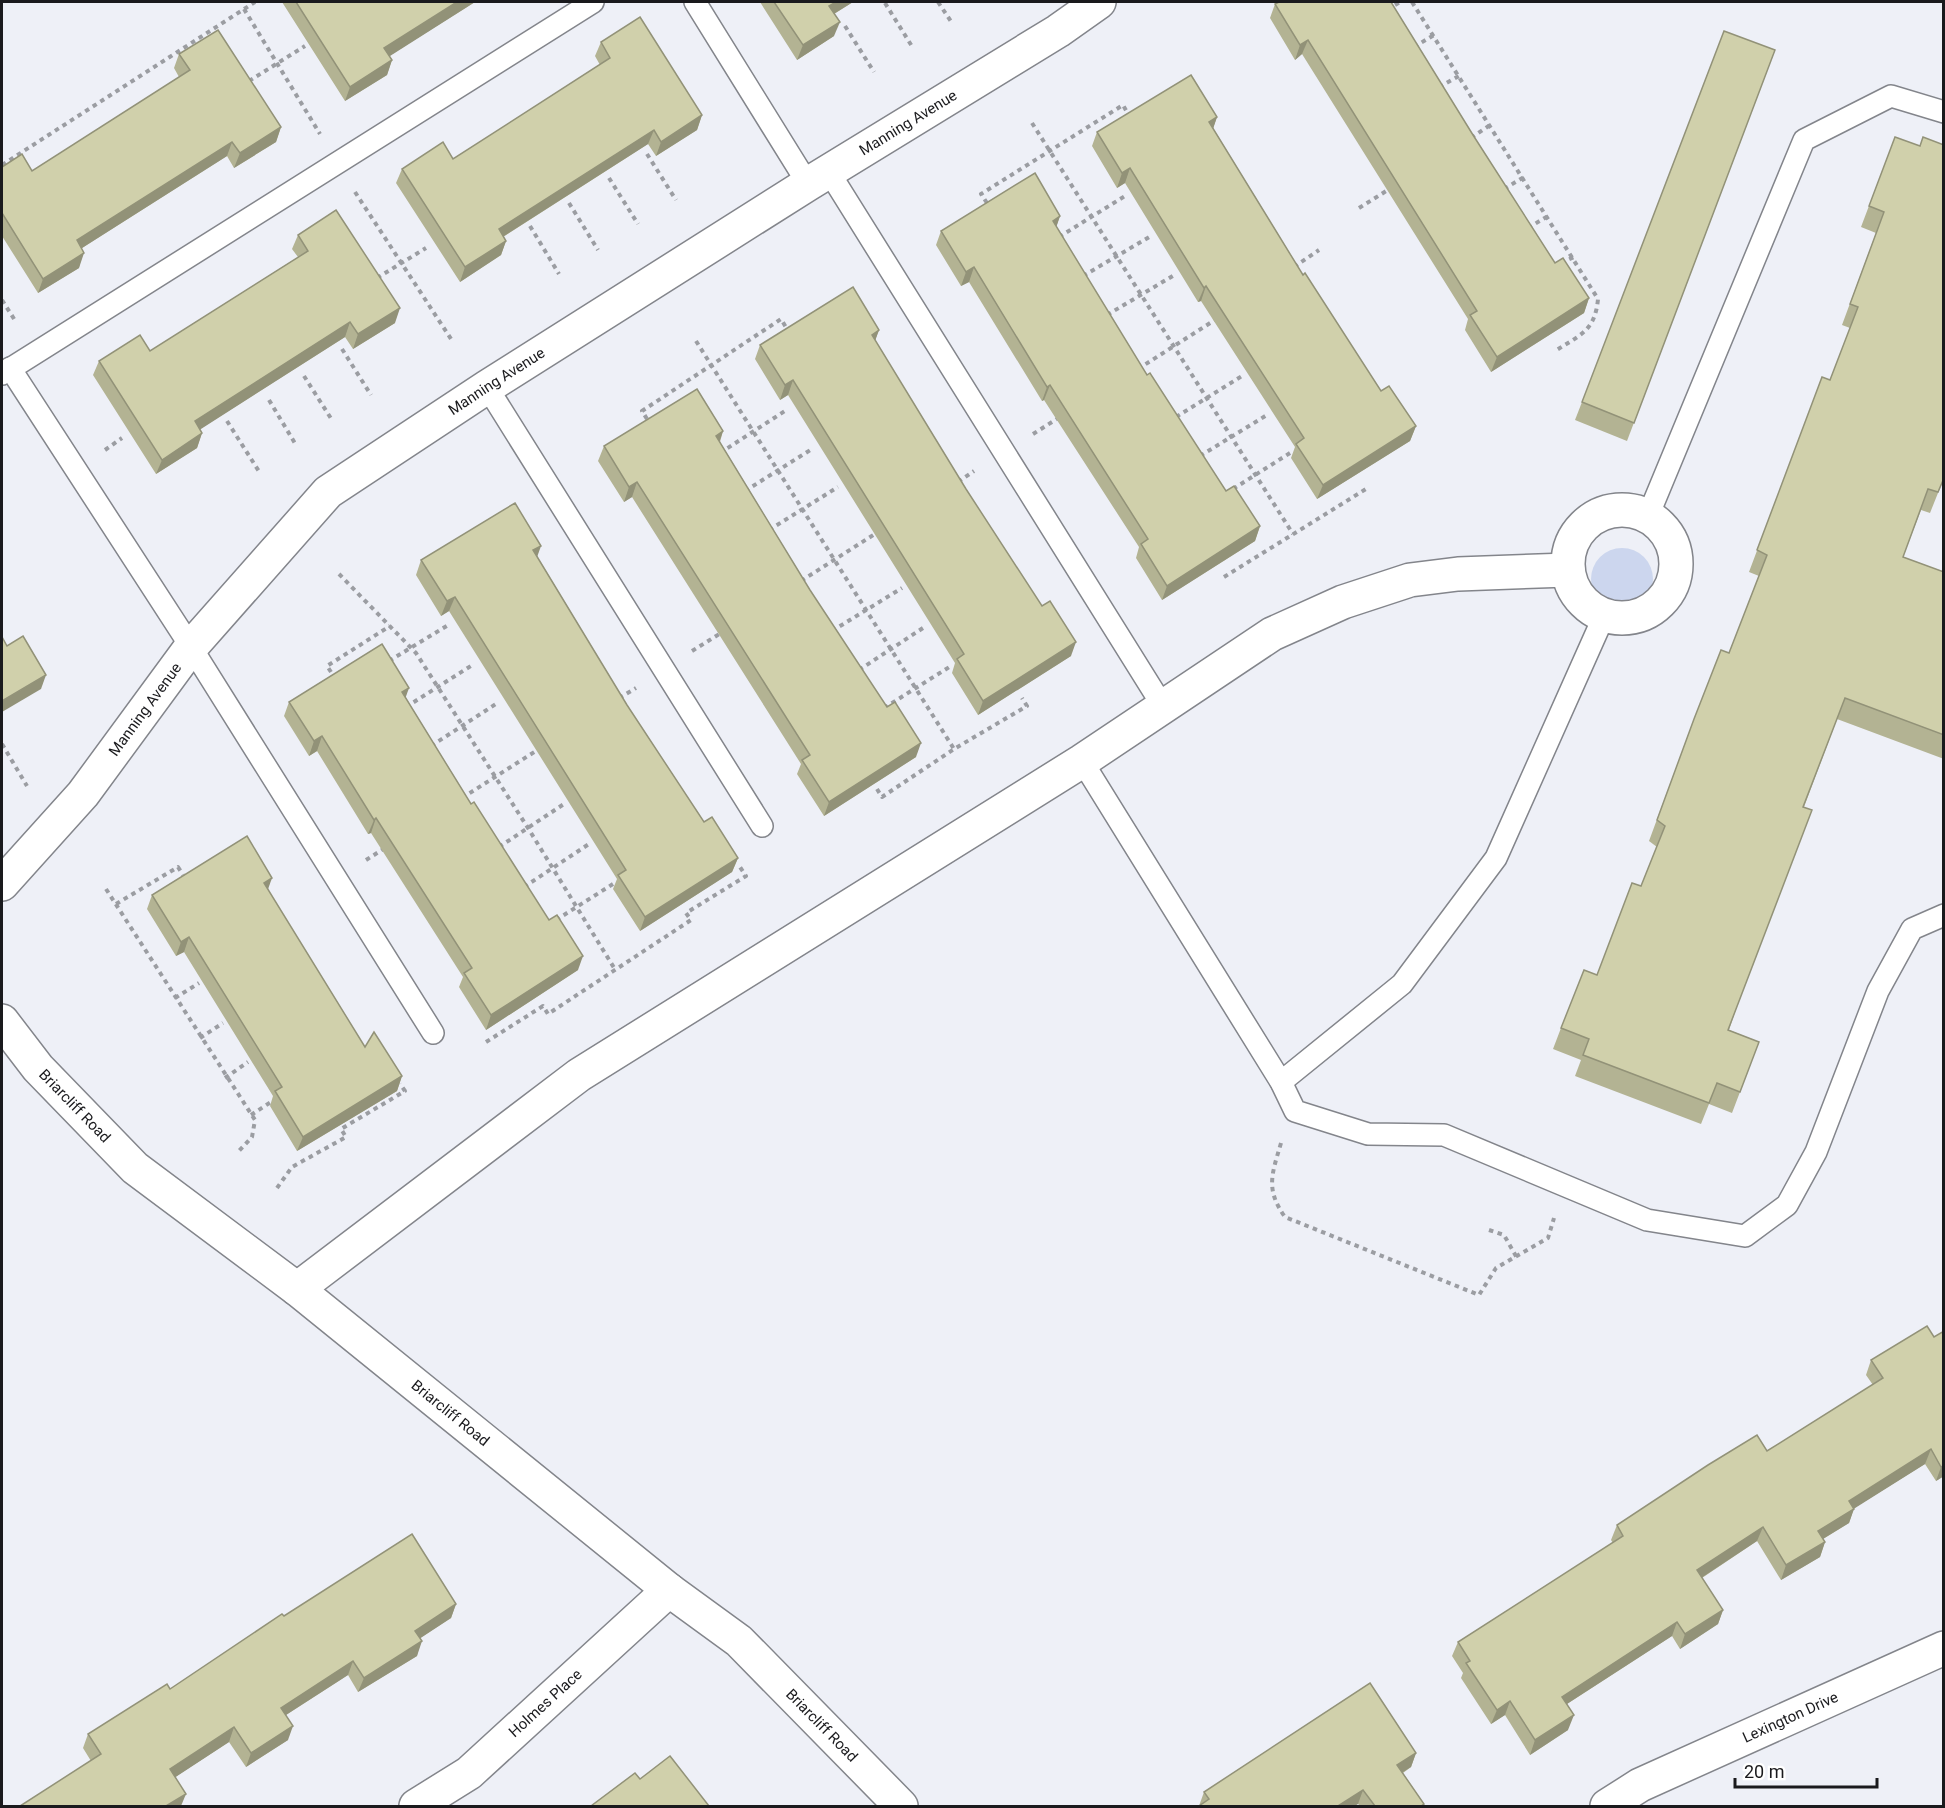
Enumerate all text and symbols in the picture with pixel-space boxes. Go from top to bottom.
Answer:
street label: Manning Avenue [856,86,960,159]
street label: Manning Avenue [445,344,548,419]
street label: Manning Avenue [105,659,185,760]
street label: Briarcliff Road [35,1066,114,1146]
street label: Briarcliff Road [408,1376,493,1450]
street label: Holmes Place [505,1665,586,1741]
street label: Briarcliff Road [782,1685,861,1766]
street label: Lexington Drive [1740,1688,1841,1747]
scale bar [1735,1751,1878,1789]
text: 20 m [1744,1761,1784,1782]

